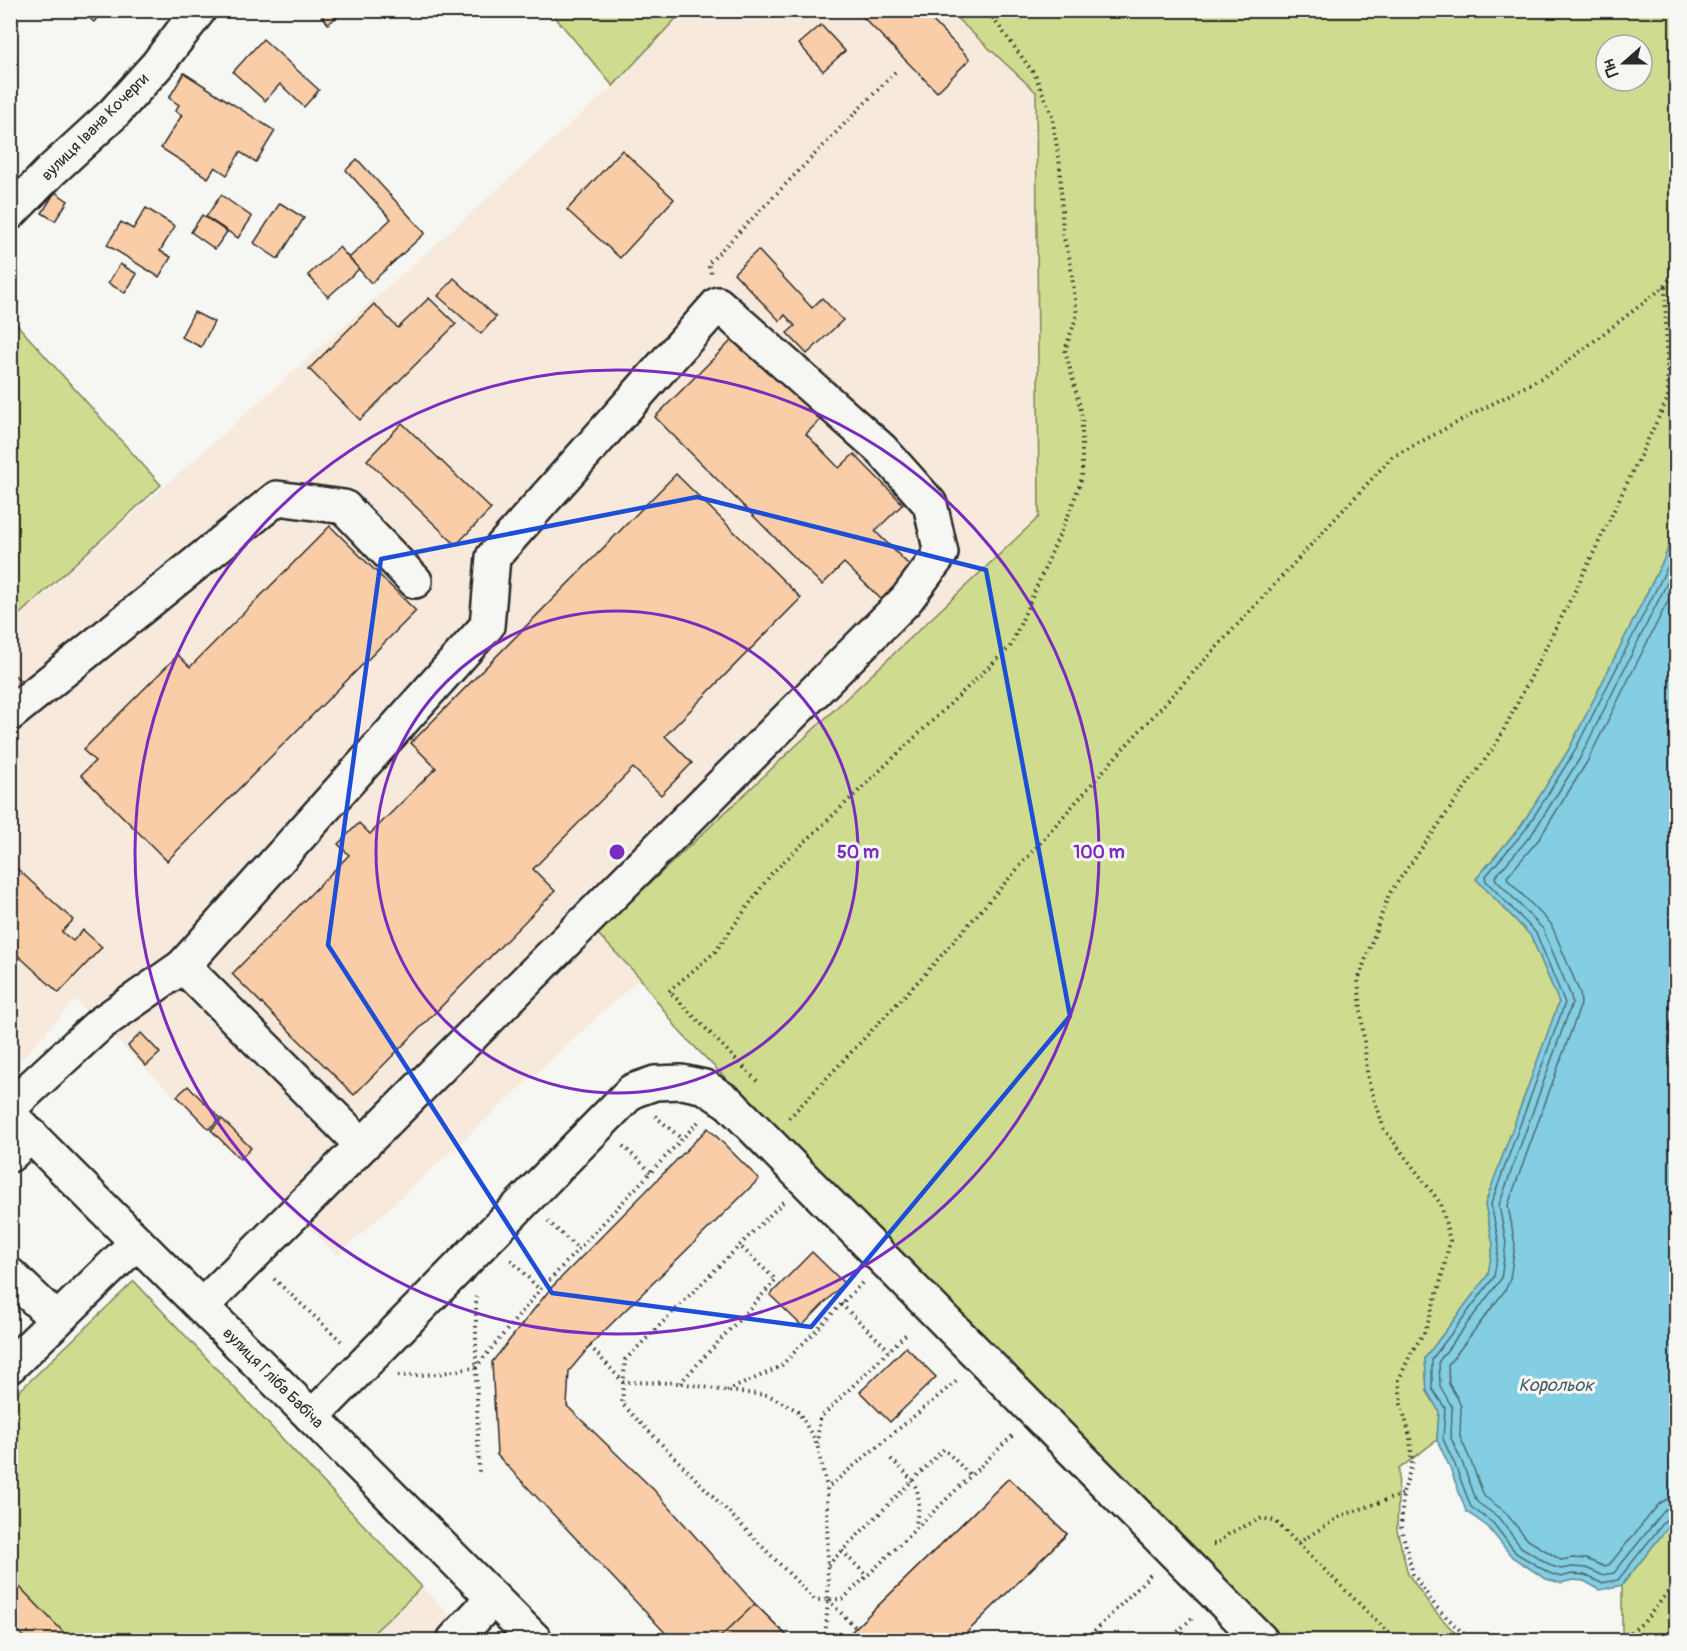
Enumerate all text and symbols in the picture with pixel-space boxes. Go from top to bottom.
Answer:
north arrow [1594,33,1654,93]
text: Пн [1598,56,1623,80]
street label: вулиця Івана Кочерги [37,69,153,185]
text: 50 m [837,841,879,864]
text: 100 m [1073,841,1125,864]
centre of rings [607,842,627,862]
street label: вулиця Гліба Бабіча [218,1323,328,1433]
water label: Корольок [1519,1374,1595,1397]

